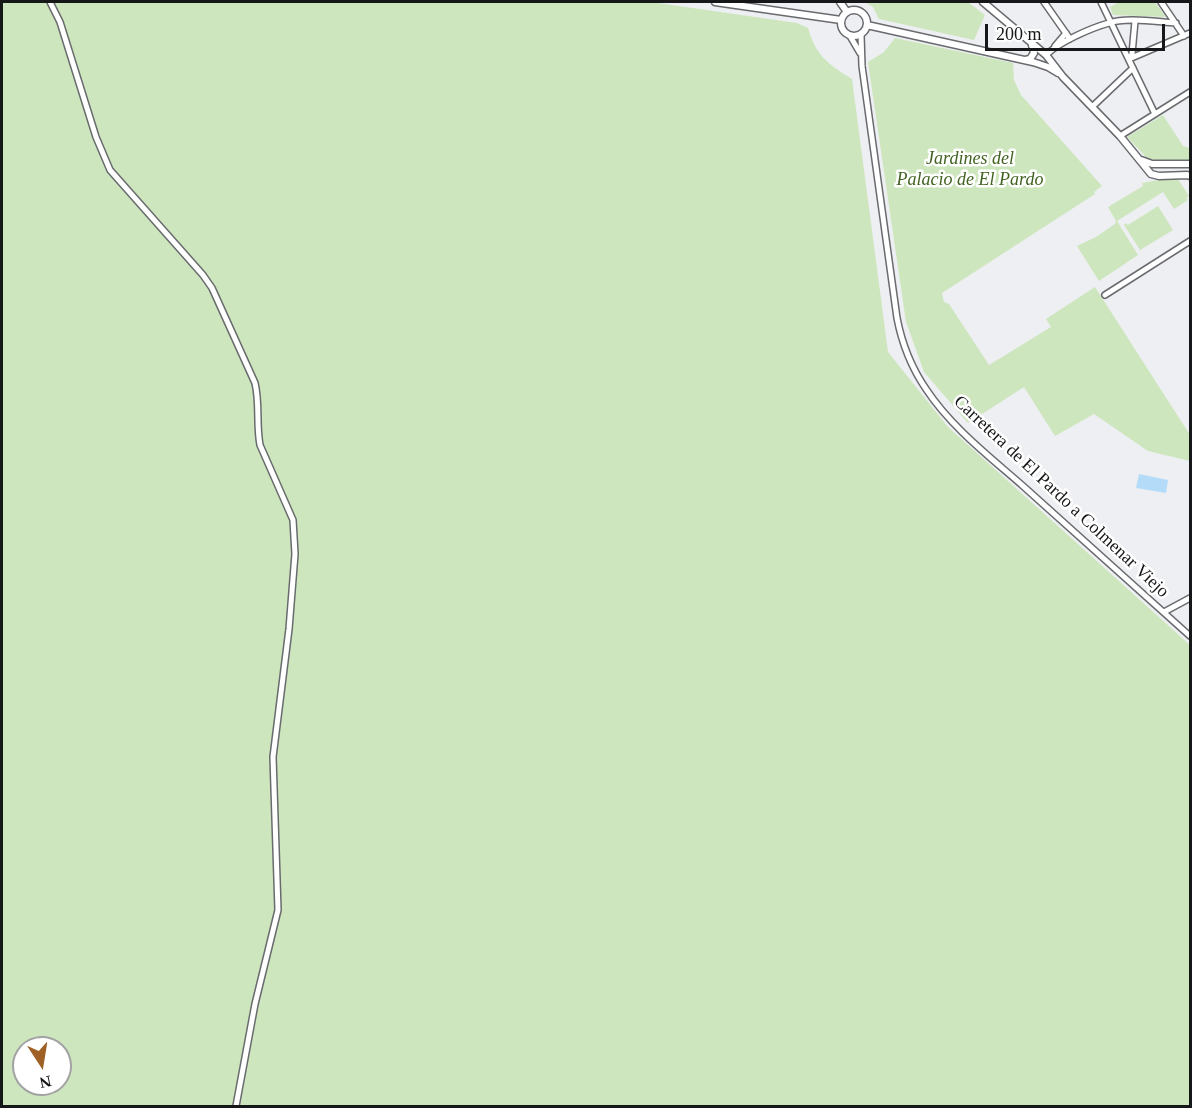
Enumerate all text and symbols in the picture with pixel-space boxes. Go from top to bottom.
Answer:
scale bar [988,12,1168,50]
text: 200 m [996,24,1042,44]
park label: Jardines del Palacio de El Pardo [897,148,1043,190]
street label: Carretera de El Pardo a Colmenar Viejo [949,391,1173,603]
north arrow [12,1036,72,1096]
text: N [38,1073,53,1092]

